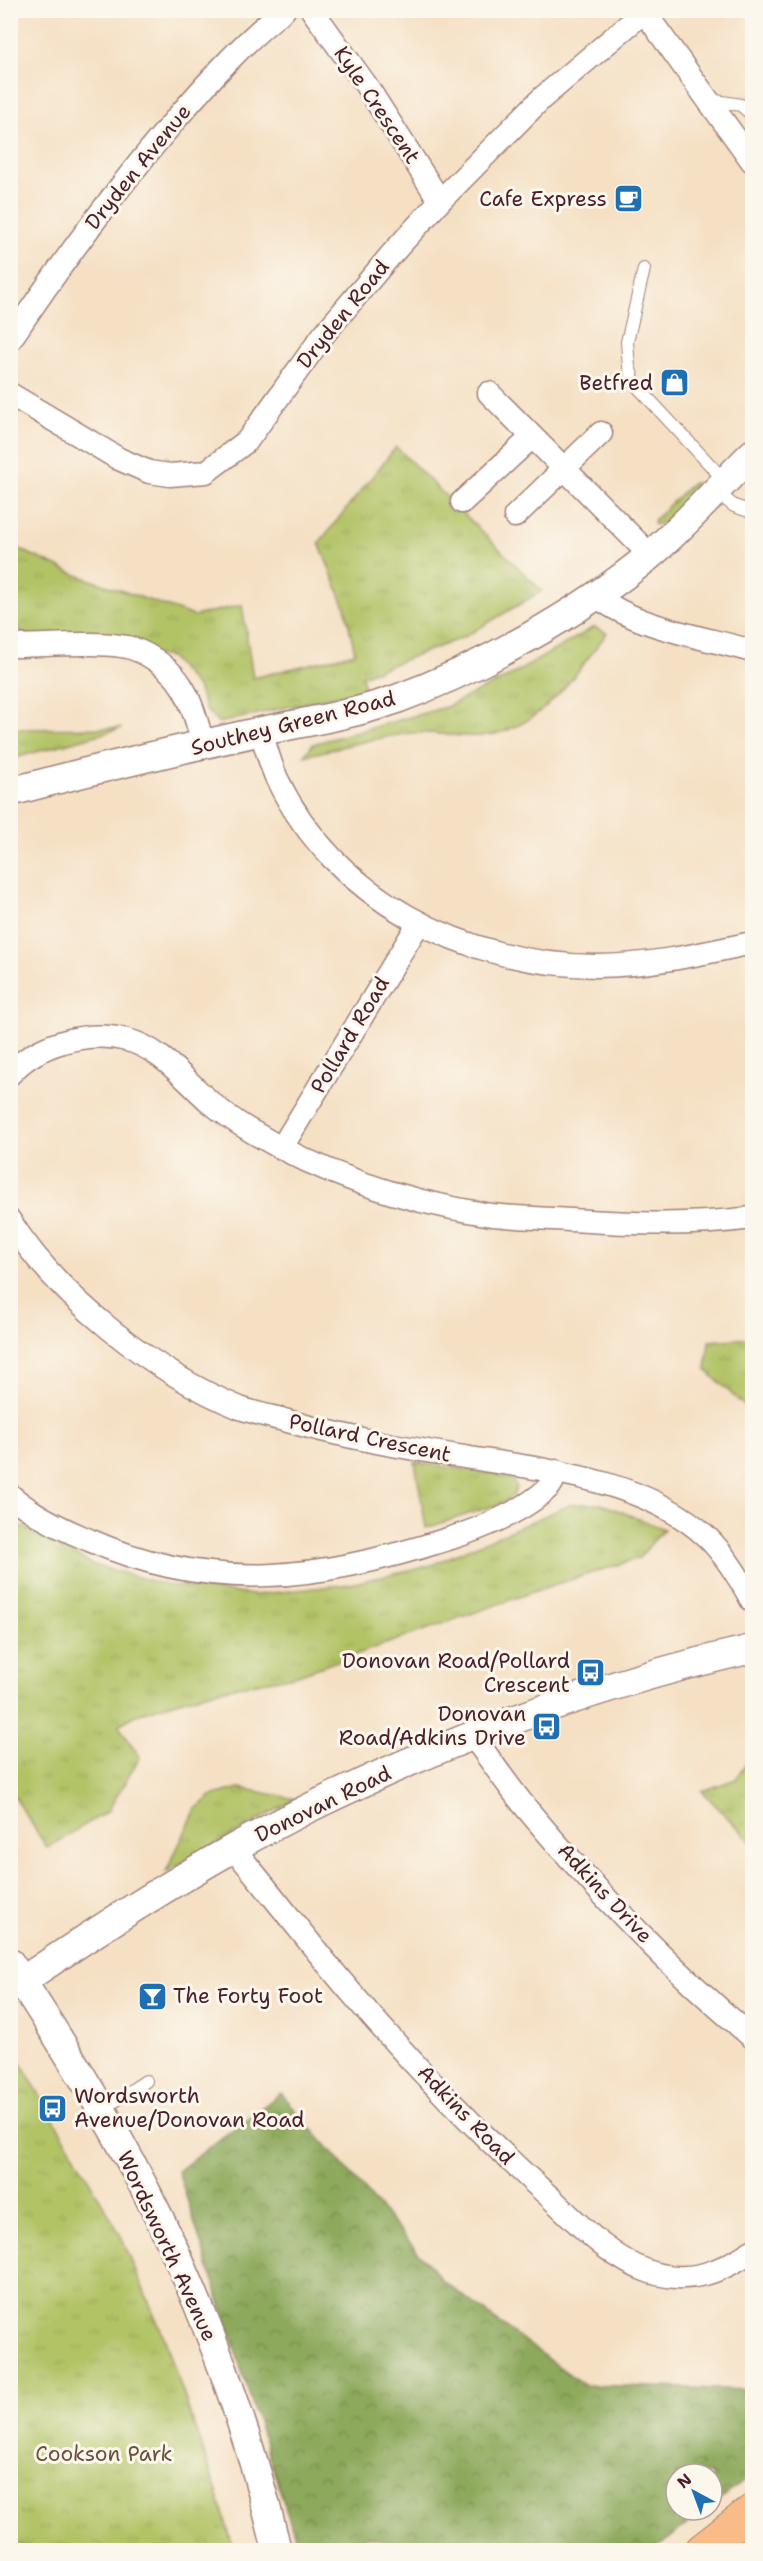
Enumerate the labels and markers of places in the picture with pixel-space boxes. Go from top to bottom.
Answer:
cafe icon: Cafe Express [612,183,644,215]
place label: Cafe Express [479,185,607,213]
shop icon: Betfred [658,367,690,399]
place label: Betfred [579,369,653,397]
place label: Donovan Road/Pollard Crescent [342,1647,570,1699]
bus stop icon: Donovan Road/Pollard Crescent [575,1657,607,1689]
place label: Donovan Road/Adkins Drive [339,1700,526,1752]
bus stop icon: Donovan Road/Adkins Drive [531,1710,563,1742]
bar icon: The Forty Foot [136,1980,168,2012]
place label: The Forty Foot [173,1982,323,2010]
place label: Wordsworth Avenue/Donovan Road [74,2082,305,2134]
bus stop icon: Wordsworth Avenue/Donovan Road [37,2092,69,2124]

